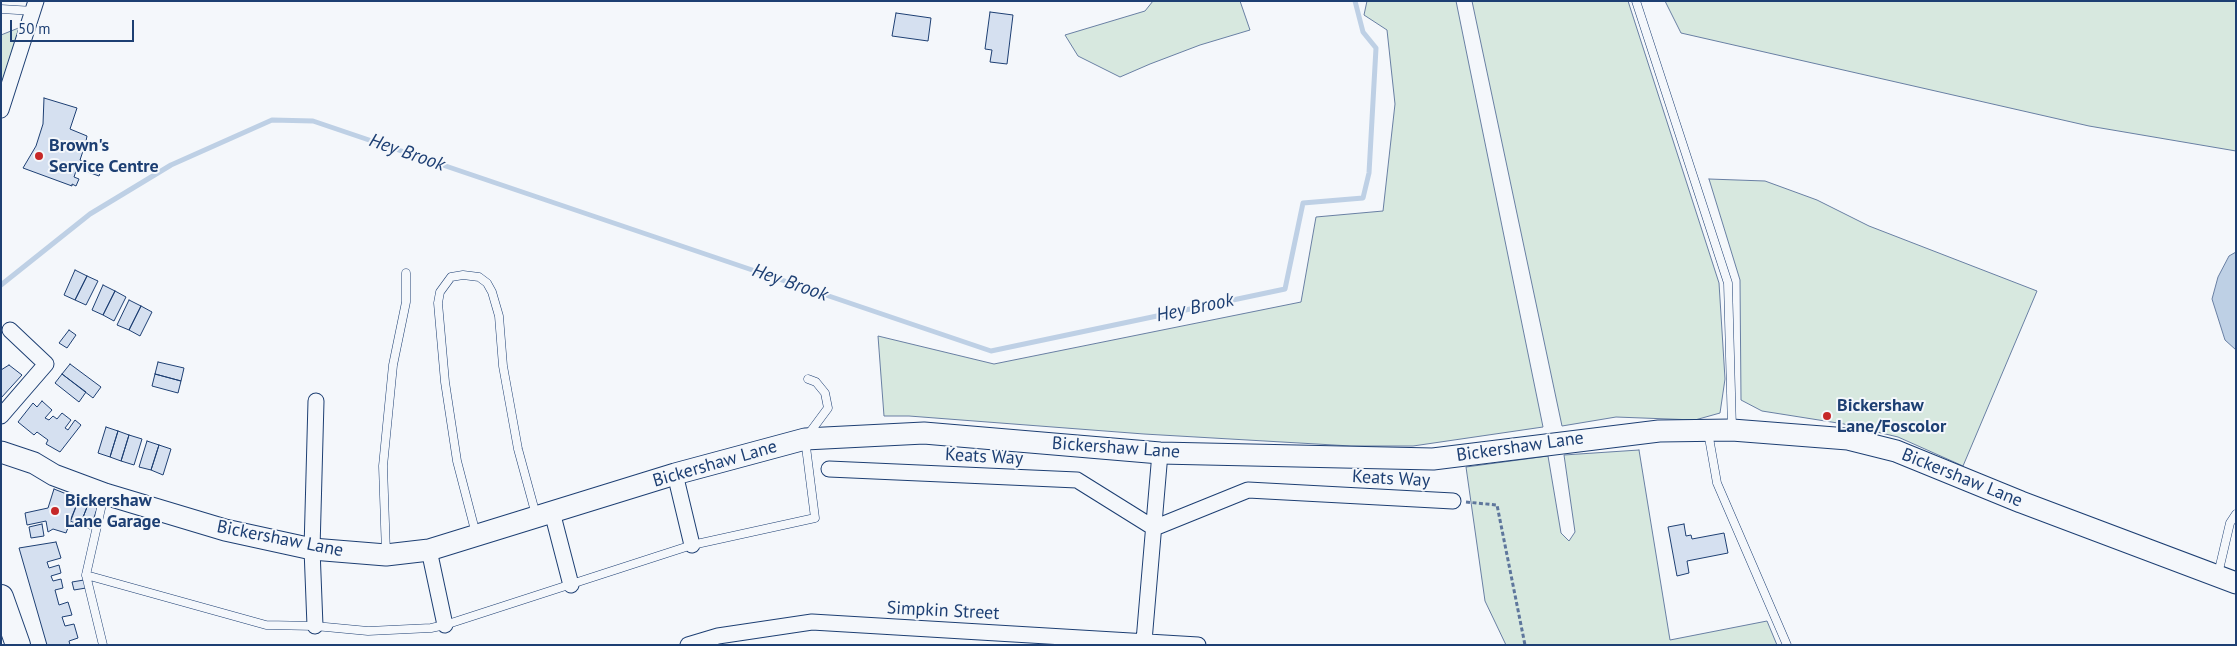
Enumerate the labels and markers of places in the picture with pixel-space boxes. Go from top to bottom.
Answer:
place label: Brown's Service Centre [49,135,159,178]
marker: Brown's Service Centre [33,150,45,162]
place label: Bickershaw Lane/Foscolor [1837,395,1946,438]
marker: Bickershaw Lane/Foscolor [1821,410,1833,422]
place label: Bickershaw Lane Garage [65,490,161,532]
marker: Bickershaw Lane Garage [49,505,61,517]

